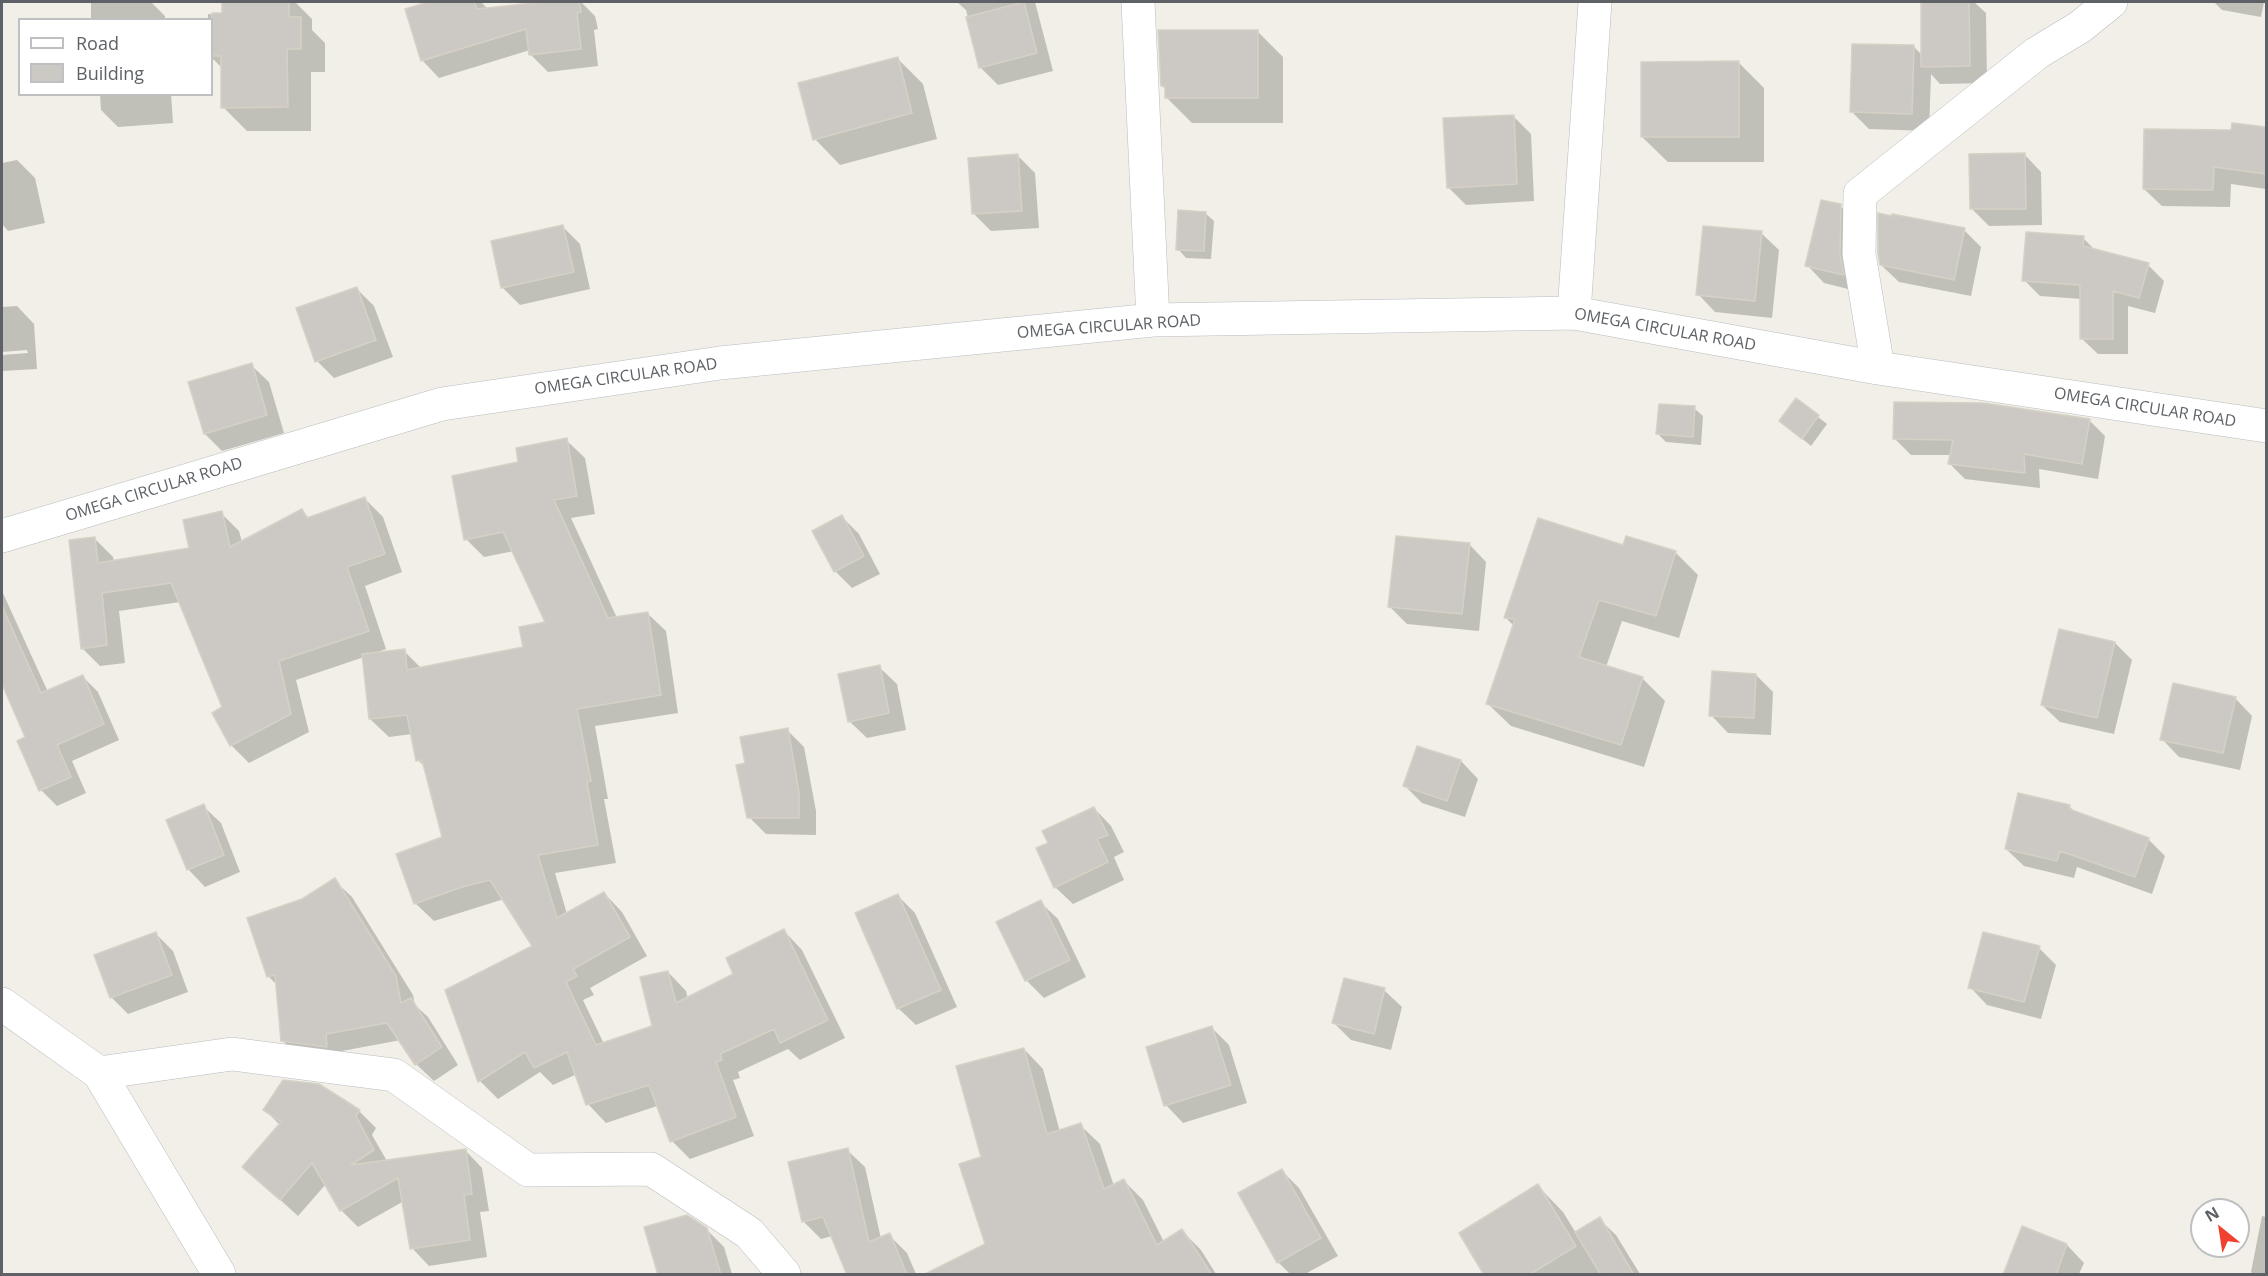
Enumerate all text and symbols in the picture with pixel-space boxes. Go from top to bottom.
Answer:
legend [18,18,213,96]
text: Road [76,31,119,55]
text: Building [76,61,144,85]
street label: OMEGA CIRCULAR ROAD [1573,305,1757,355]
street label: OMEGA CIRCULAR ROAD [1016,311,1202,343]
street label: OMEGA CIRCULAR ROAD [533,355,719,399]
street label: OMEGA CIRCULAR ROAD [2052,384,2238,432]
street label: OMEGA CIRCULAR ROAD [63,454,245,526]
north arrow [2190,1198,2250,1258]
text: N [2201,1201,2223,1227]

